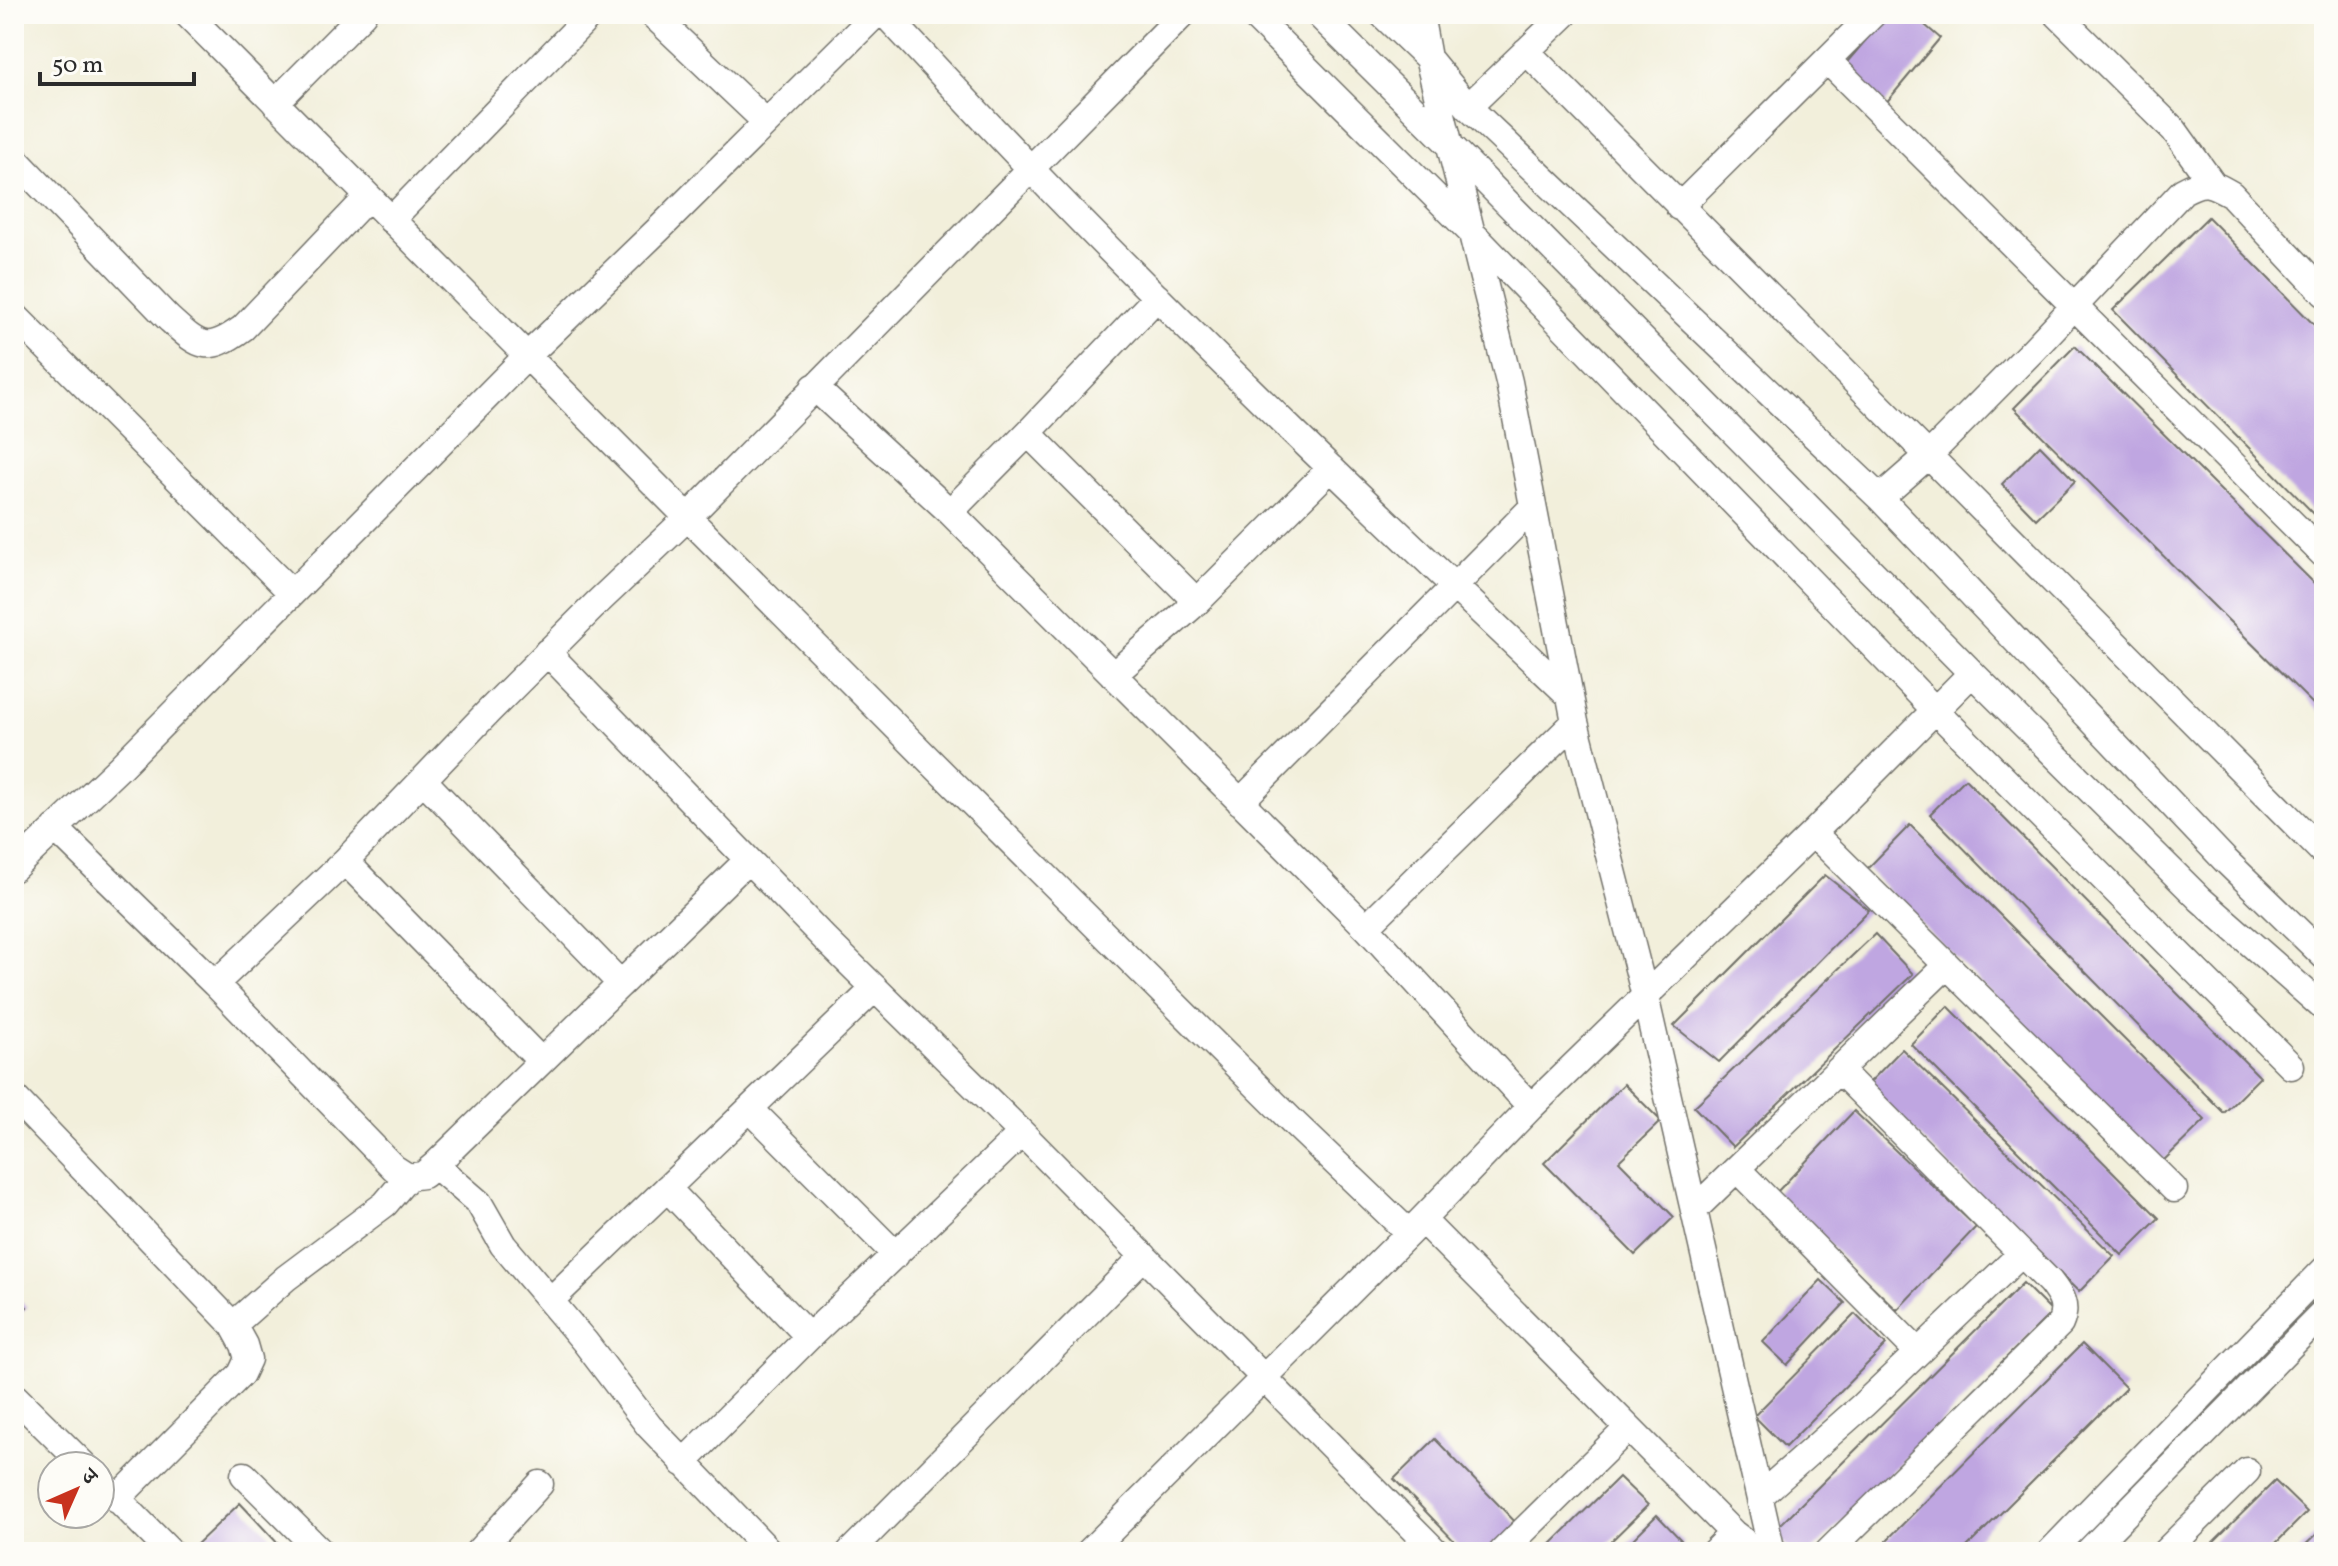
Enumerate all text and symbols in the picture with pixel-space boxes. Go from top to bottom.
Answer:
scale bar [40,36,194,86]
text: 50 m [52,49,104,83]
north arrow [36,1450,116,1530]
text: उ [72,1461,105,1494]

